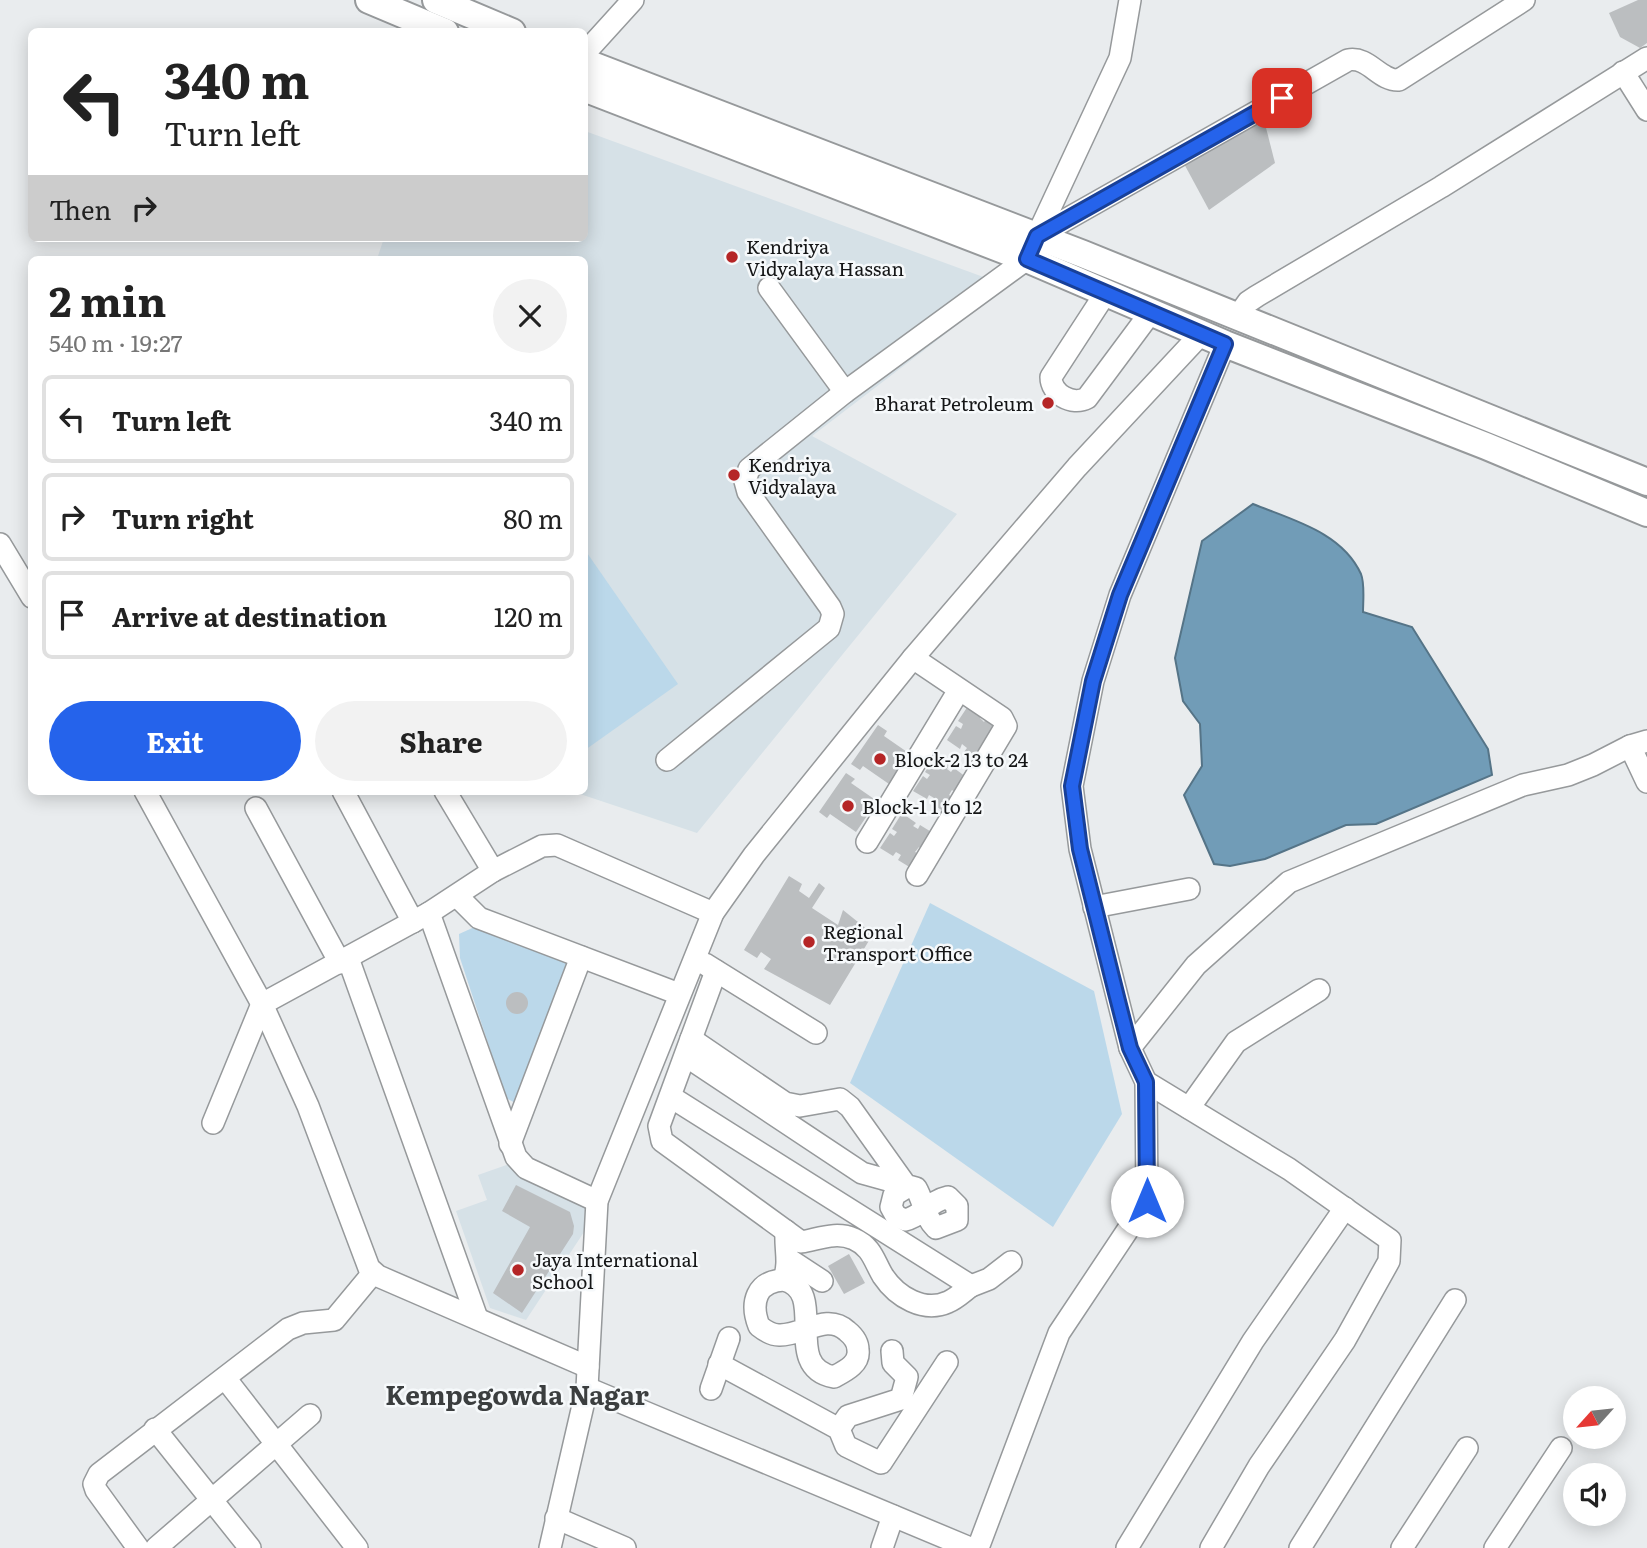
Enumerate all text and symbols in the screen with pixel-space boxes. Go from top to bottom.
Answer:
text: 340 m [164,41,310,114]
icon: left [49,56,140,147]
pin [1252,68,1312,128]
icon: arrive [1263,79,1301,117]
text: Turn left [164,108,301,156]
text: Then [49,189,111,228]
icon: right [125,189,163,227]
place label: Kendriya Vidyalaya Hassan [746,232,904,282]
marker: Kendriya Vidyalaya Hassan [724,249,740,265]
text: 2 min [49,268,166,330]
button: close [493,279,567,353]
text: 540 m · 19:27 [49,325,182,359]
place label: Bharat Petroleum [874,389,1034,417]
marker: Bharat Petroleum [1040,395,1056,411]
icon: left [53,400,91,438]
text: Turn left [112,400,231,439]
text: 340 m [489,400,563,439]
place label: Kendriya Vidyalaya [748,450,837,500]
marker: Kendriya Vidyalaya [726,467,742,483]
icon: right [53,498,91,536]
text: Turn right [112,498,254,537]
text: 80 m [503,498,563,537]
icon: arrive [53,596,91,634]
text: Arrive at destination [112,596,387,635]
text: 120 m [494,596,563,635]
button: Exit [49,701,301,781]
button: Share [315,701,567,781]
place label: Block-2 13 to 24 [894,745,1029,773]
marker: Block-2 13 to 24 [872,751,888,767]
place label: Block-1 1 to 12 [862,792,982,820]
marker: Block-1 1 to 12 [840,798,856,814]
place label: Regional Transport Office [823,917,972,967]
marker: Regional Transport Office [801,934,817,950]
position arrow [1110,1164,1184,1238]
place label: Jaya International School [532,1245,698,1295]
marker: Jaya International School [510,1262,526,1278]
district label: Kempegowda Nagar [385,1374,649,1413]
north arrow [1563,1386,1626,1449]
map controls [1563,1386,1626,1526]
button: sound [1563,1463,1626,1526]

